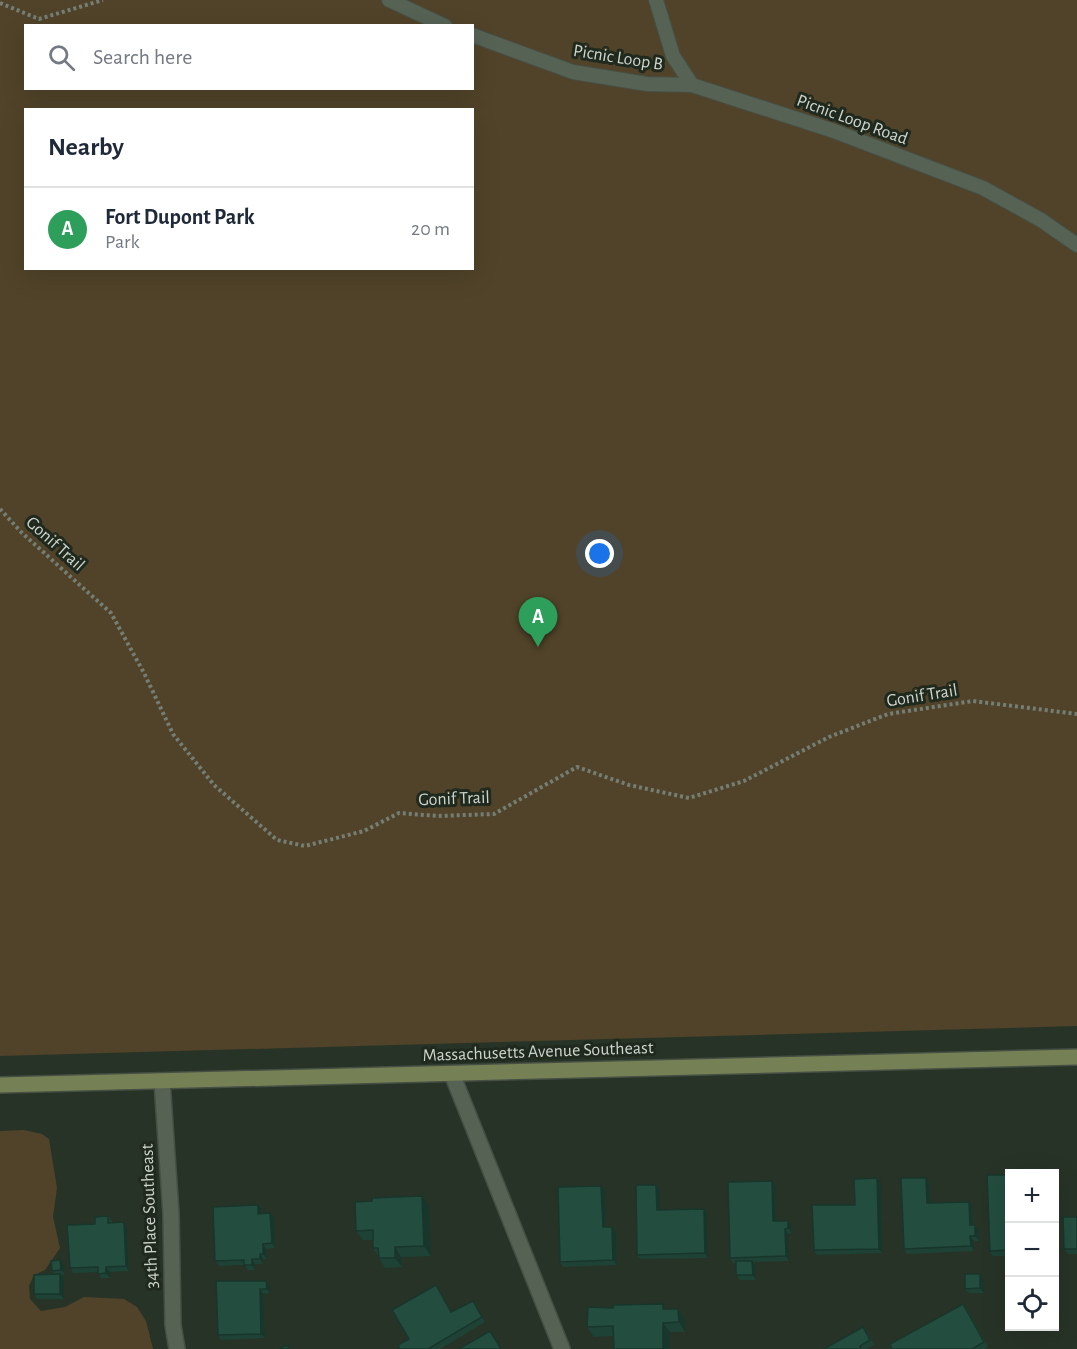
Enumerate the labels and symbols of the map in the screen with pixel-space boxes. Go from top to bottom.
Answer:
street label: Picnic Loop B [572,42,664,74]
street label: Picnic Loop Road [794,92,910,148]
street label: Gonif Trail [22,513,88,575]
your location [585,539,614,568]
pin: A [518,598,558,647]
street label: Gonif Trail [885,682,959,710]
street label: Gonif Trail [418,789,490,809]
street label: Massachusetts Avenue Southeast [422,1039,654,1065]
street label: 34th Place Southeast [138,1143,162,1289]

